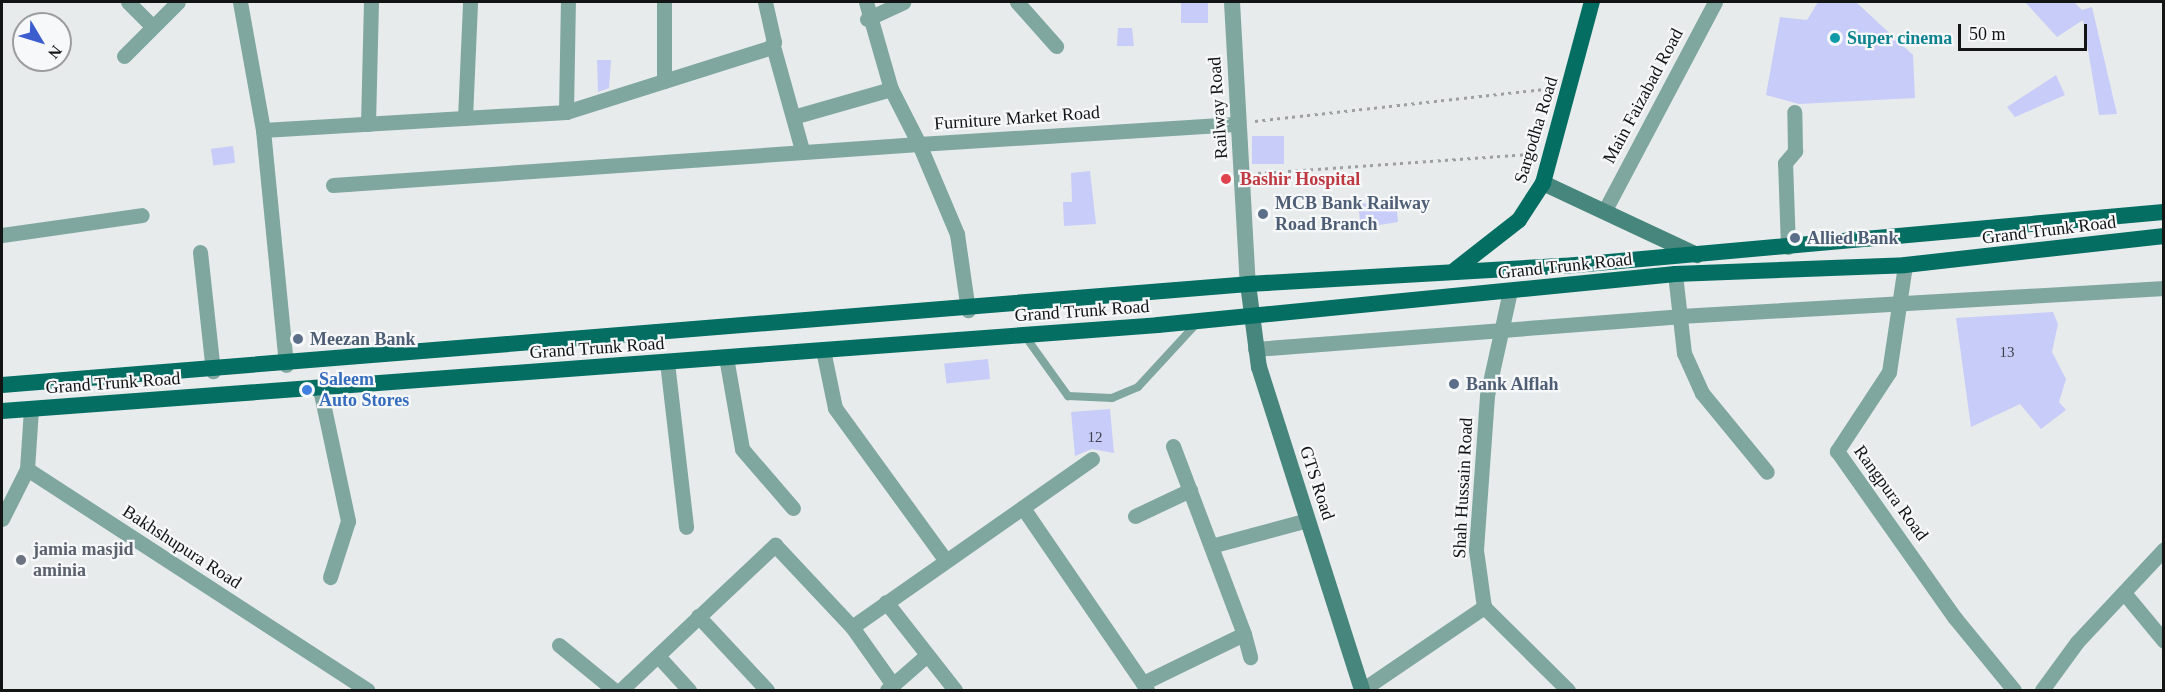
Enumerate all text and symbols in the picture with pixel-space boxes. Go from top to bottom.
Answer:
north arrow [12,12,72,72]
scale bar [1961,12,2090,50]
text: 50 m [1969,24,2006,44]
street label: Main Faizabad Road [1598,25,1688,167]
place label: Super cinema [1847,27,1952,49]
marker: Super cinema [1828,31,1842,45]
text: N [45,42,65,62]
street label: Railway Road [1204,56,1232,160]
street label: Sargodha Road [1510,74,1562,186]
street label: Furniture Market Road [933,101,1101,135]
place label: Bashir Hospital [1240,168,1361,190]
marker: Bashir Hospital [1217,170,1235,188]
place label: MCB Bank Railway Road Branch [1275,193,1430,236]
marker: MCB Bank Railway Road Branch [1256,207,1270,221]
street label: Grand Trunk Road [1981,211,2117,249]
place label: Allied Bank [1807,227,1899,249]
marker: Allied Bank [1788,231,1802,245]
street label: Grand Trunk Road [1497,248,1633,284]
street label: Grand Trunk Road [1014,296,1150,326]
place label: Meezan Bank [310,328,415,350]
marker: Meezan Bank [291,332,305,346]
street label: Grand Trunk Road [529,333,665,363]
house number: 13 [2000,344,2014,362]
street label: Grand Trunk Road [45,368,181,398]
place label: Saleem Auto Stores [319,369,409,412]
place label: Bank Alflah [1466,373,1560,395]
marker: Bank Alflah [1447,377,1461,391]
marker: Saleem Auto Stores [300,383,314,397]
street label: Shah Hussain Road [1449,417,1477,559]
house number: 12 [1088,429,1102,447]
street label: Rangpura Road [1849,441,1933,545]
street label: GTS Road [1295,443,1339,523]
street label: Bakhshupura Road [118,501,246,593]
place label: jamia masjid aminia [33,539,133,582]
marker: jamia masjid aminia [14,553,28,567]

